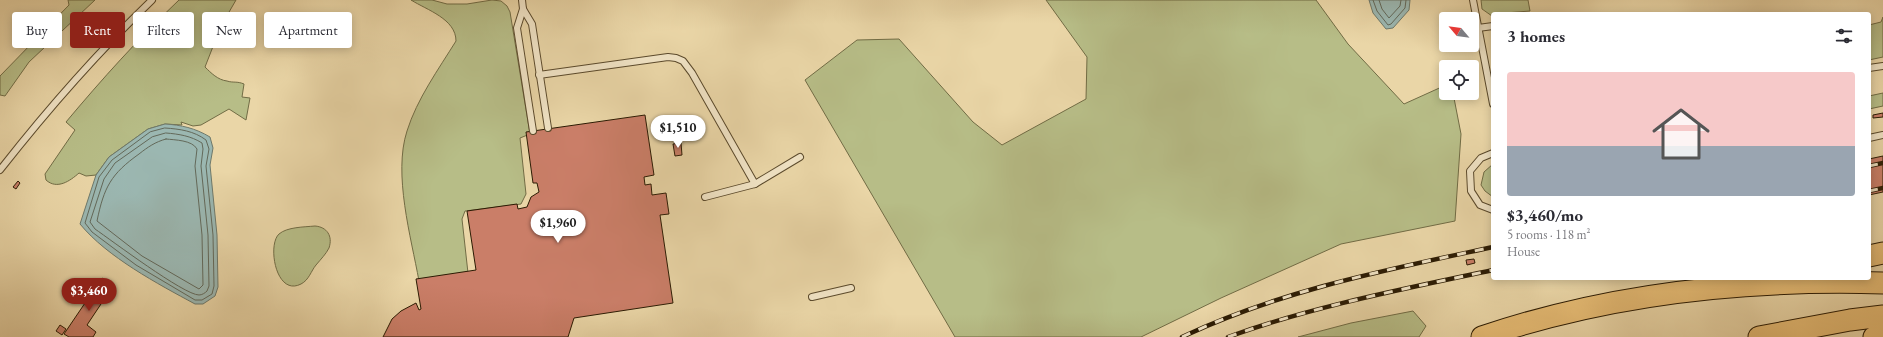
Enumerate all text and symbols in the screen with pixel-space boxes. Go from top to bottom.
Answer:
chip: Buy [12,12,62,48]
chip: Rent [70,12,125,48]
chip: Filters [133,12,194,48]
chip: New [202,12,256,48]
chip: Apartment [264,12,352,48]
north arrow [1439,12,1479,52]
map controls [1439,12,1479,100]
text: 3 homes [1507,25,1565,47]
icon: filters [1833,25,1855,47]
button: locate [1439,60,1479,100]
icon: home [1645,98,1717,170]
pin: $1,510 [645,115,711,149]
text: $1,510 [660,119,696,136]
text: $3,460/mo [1507,204,1583,226]
pin: $1,960 [525,210,591,244]
text: $1,960 [540,214,576,231]
text: 5 rooms · 118 m² [1507,226,1591,243]
text: House [1507,243,1540,260]
pin: $3,460 [56,278,122,312]
text: $3,460 [71,282,107,299]

